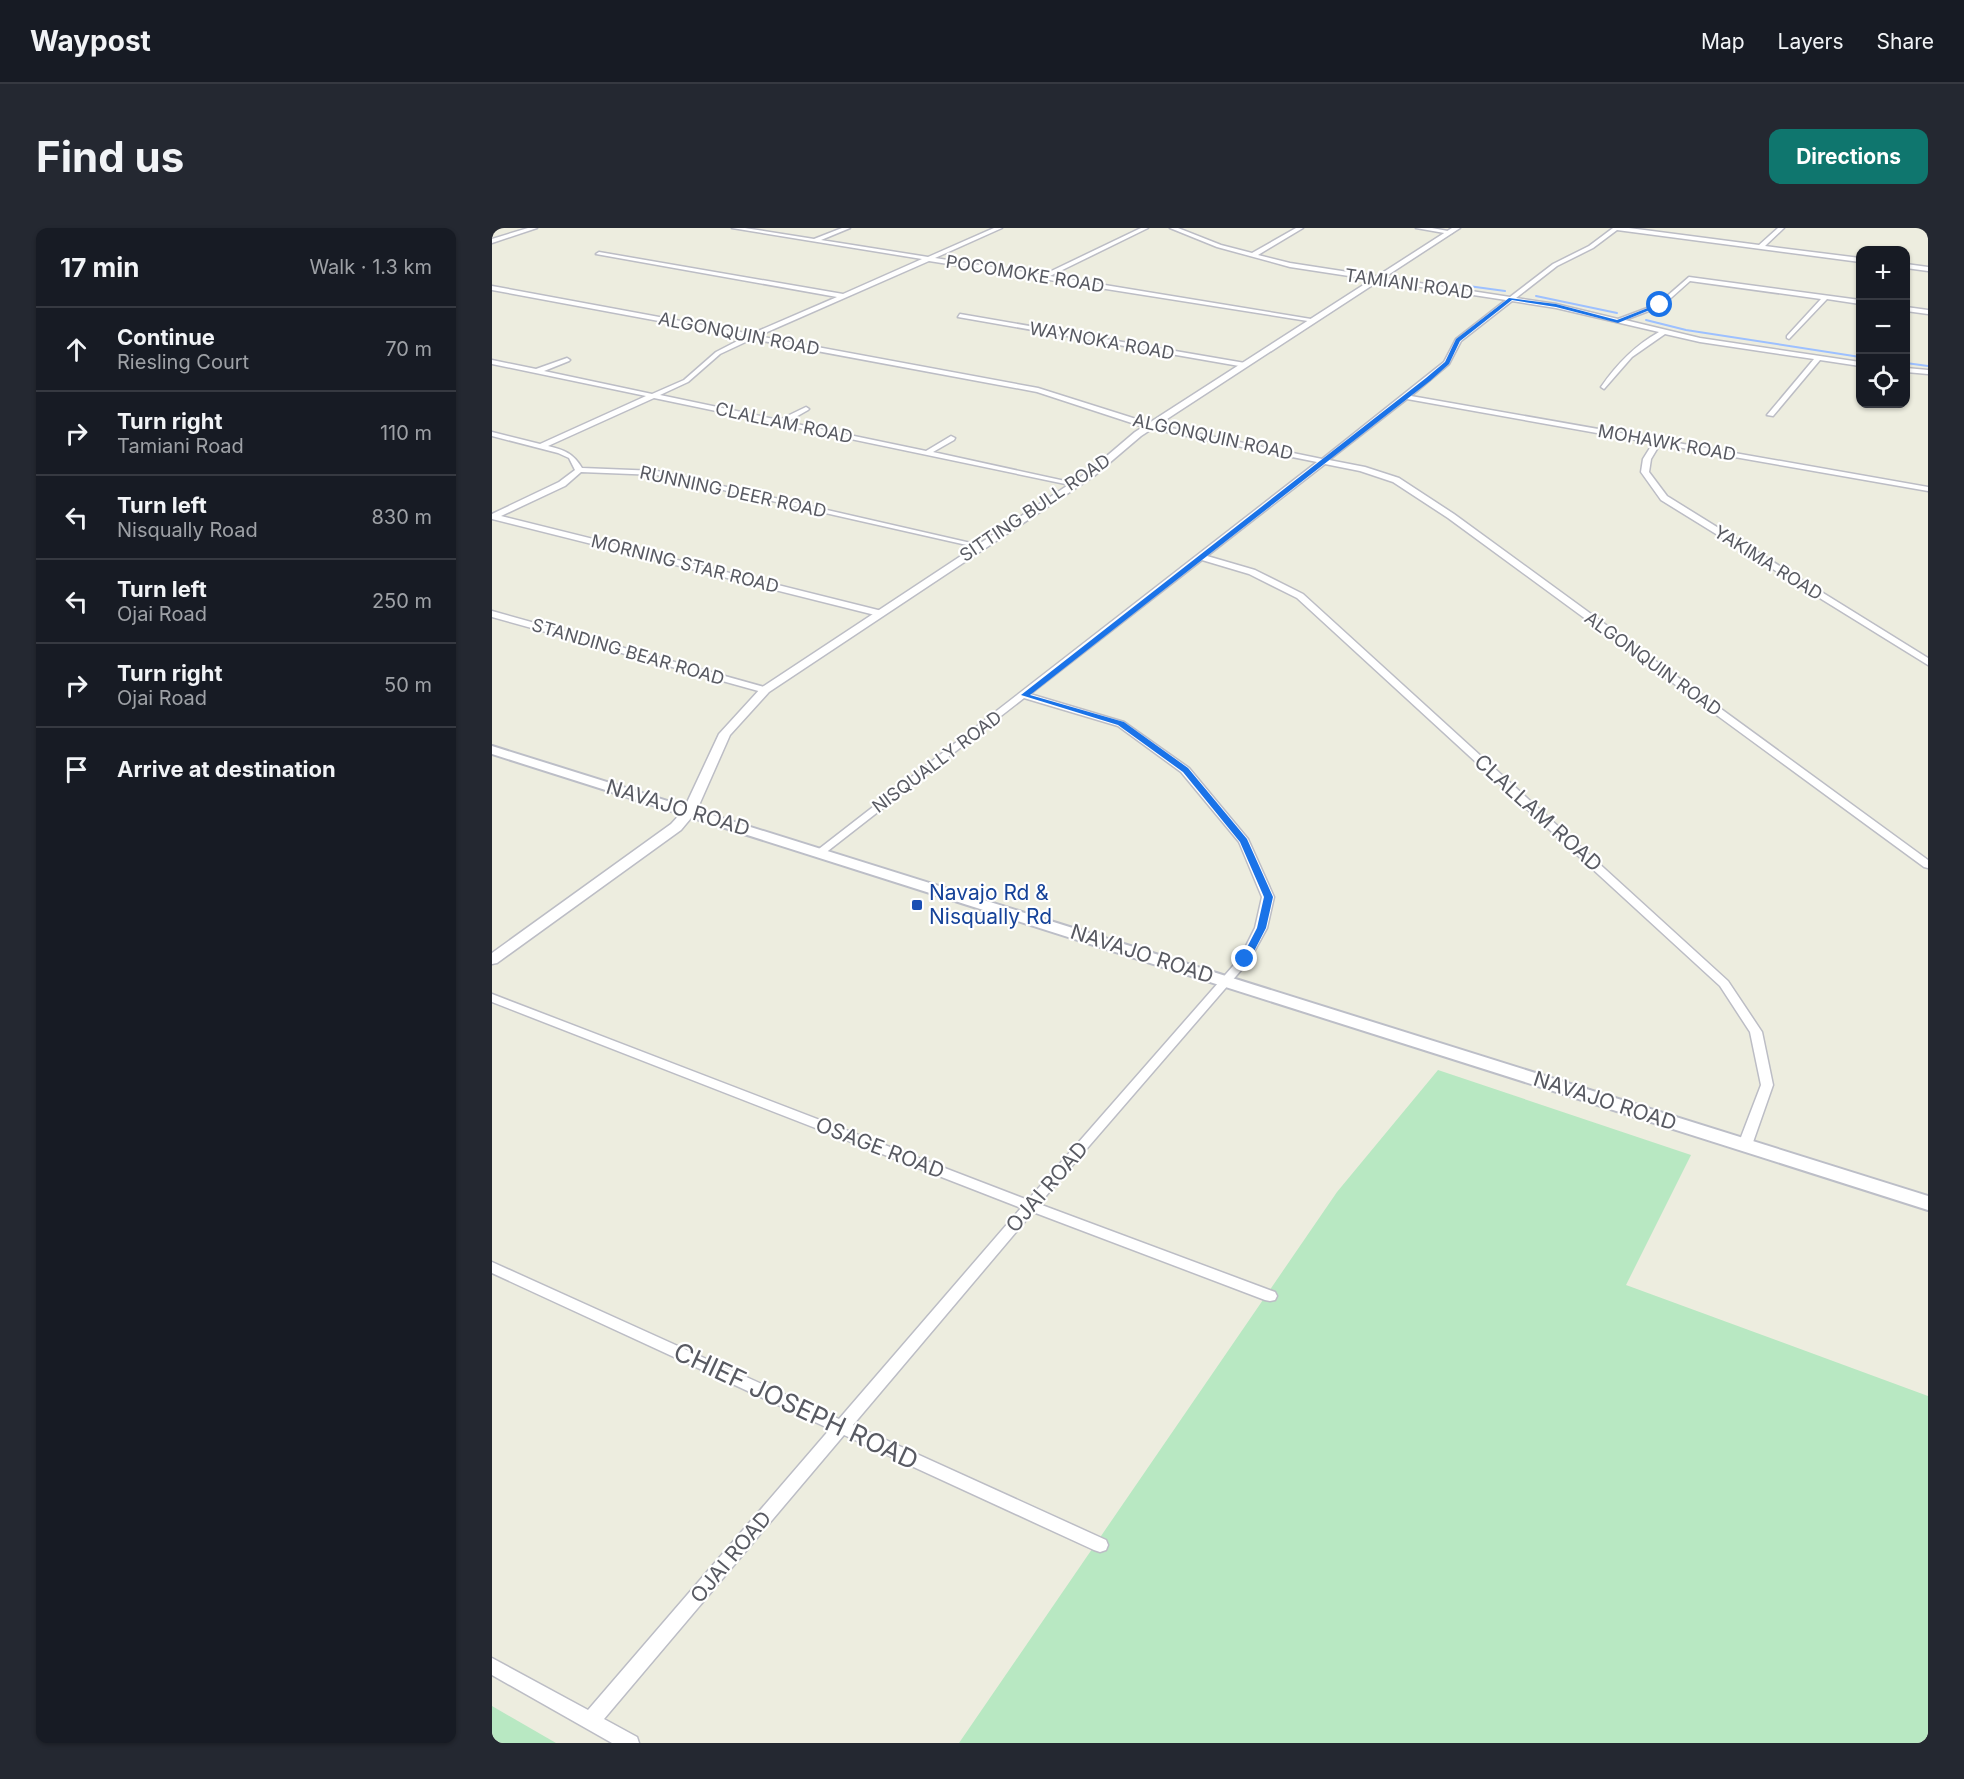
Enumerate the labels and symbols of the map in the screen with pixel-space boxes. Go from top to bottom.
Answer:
street label: POCOMOKE ROAD [944,251,1106,296]
street label: TAMIANI ROAD [1343,264,1475,303]
route start [1646,291,1672,317]
street label: ALGONQUIN ROAD [657,308,821,359]
street label: WAYNOKA ROAD [1028,317,1176,364]
street label: CLALLAM ROAD [713,398,855,447]
street label: ALGONQUIN ROAD [1131,409,1295,464]
street label: MOHAWK ROAD [1596,420,1738,465]
street label: SITTING BULL ROAD [955,449,1114,566]
street label: RUNNING DEER ROAD [638,461,828,522]
street label: YAKIMA ROAD [1710,521,1826,604]
street label: MORNING STAR ROAD [589,530,781,597]
street label: ALGONQUIN ROAD [1581,607,1726,720]
street label: STANDING BEAR ROAD [529,614,727,689]
street label: NISQUALLY ROAD [868,706,1005,817]
street label: CLALLAM ROAD [1469,749,1607,877]
street label: NAVAJO ROAD [603,774,753,841]
place label: Navajo Rd & Nisqually Rd [929,880,1052,929]
marker: Navajo Rd & Nisqually Rd [910,898,924,912]
street label: NAVAJO ROAD [1067,919,1217,988]
route end [1231,945,1257,971]
street label: NAVAJO ROAD [1530,1066,1680,1135]
street label: OSAGE ROAD [812,1111,948,1184]
street label: OJAI ROAD [1000,1136,1093,1237]
street label: CHIEF JOSEPH ROAD [669,1335,923,1476]
street label: OJAI ROAD [685,1506,776,1608]

